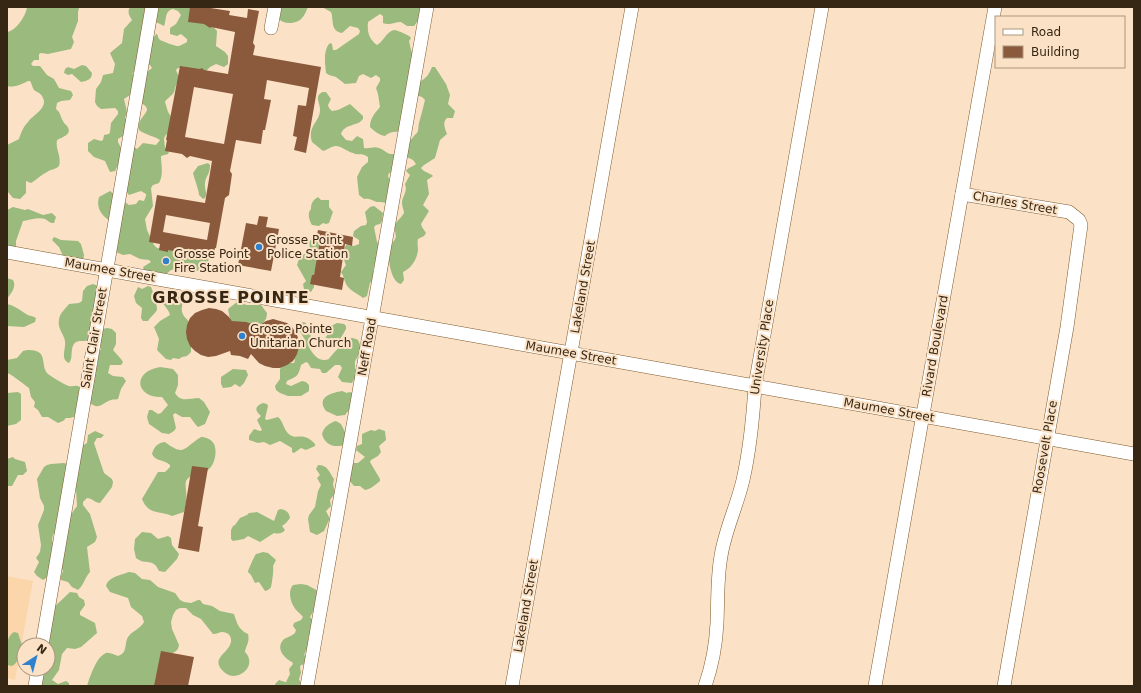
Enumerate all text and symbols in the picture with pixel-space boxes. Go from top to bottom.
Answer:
legend [995,16,1125,68]
text: Road [1031,25,1061,39]
text: Building [1031,45,1080,59]
street label: Charles Street [972,189,1059,217]
place label: Grosse Point Police Station [267,233,348,261]
street label: Lakeland Street [568,239,598,335]
marker: Grosse Point Police Station [254,242,264,252]
place label: Grosse Point Fire Station [174,247,249,275]
street label: Maumee Street [63,255,157,285]
marker: Grosse Point Fire Station [161,256,171,266]
street label: Saint Clair Street [78,286,110,389]
district label: GROSSE POINTE [152,288,310,307]
street label: Rivard Boulevard [919,294,951,398]
street label: University Place [748,298,776,396]
street label: Neff Road [355,317,379,377]
place label: Grosse Pointe Unitarian Church [250,322,351,350]
marker: Grosse Pointe Unitarian Church [237,331,247,341]
street label: Maumee Street [524,338,618,368]
street label: Maumee Street [842,395,936,425]
street label: Roosevelt Place [1030,399,1060,495]
street label: Lakeland Street [511,558,541,654]
north arrow [16,637,56,677]
text: N [34,641,49,657]

